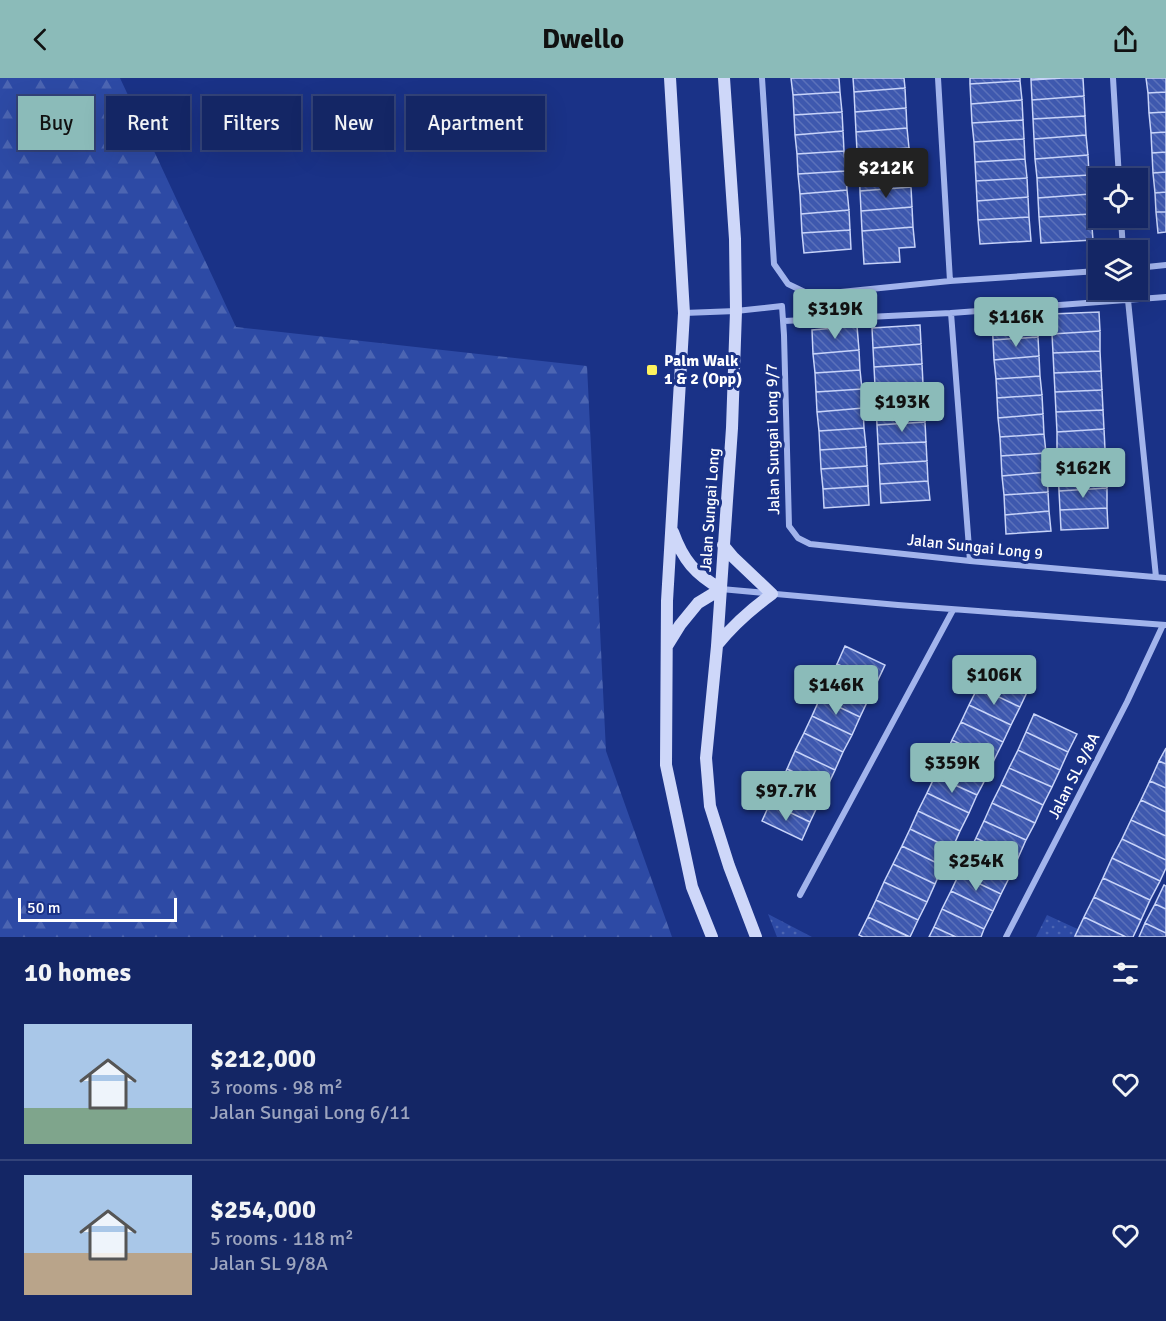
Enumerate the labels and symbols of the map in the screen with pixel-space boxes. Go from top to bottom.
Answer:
pin: $212K [844,148,928,199]
pin: $319K [793,289,877,340]
pin: $116K [974,297,1058,348]
place label: Palm Walk 1 & 2 (Opp) [664,351,742,389]
marker: Palm Walk 1 & 2 (Opp) [645,363,659,377]
street label: Jalan Sungai Long 9/7 [762,363,784,515]
pin: $193K [860,382,944,433]
street label: Jalan Sungai Long [696,447,724,573]
pin: $162K [1041,448,1125,499]
street label: Jalan Sungai Long 9 [906,530,1044,564]
pin: $106K [952,655,1036,706]
pin: $146K [794,665,878,716]
street label: Jalan SL 9/8A [1044,729,1104,823]
pin: $359K [910,743,994,794]
pin: $97.7K [737,771,835,822]
pin: $254K [934,841,1018,892]
scale bar [18,895,177,922]

